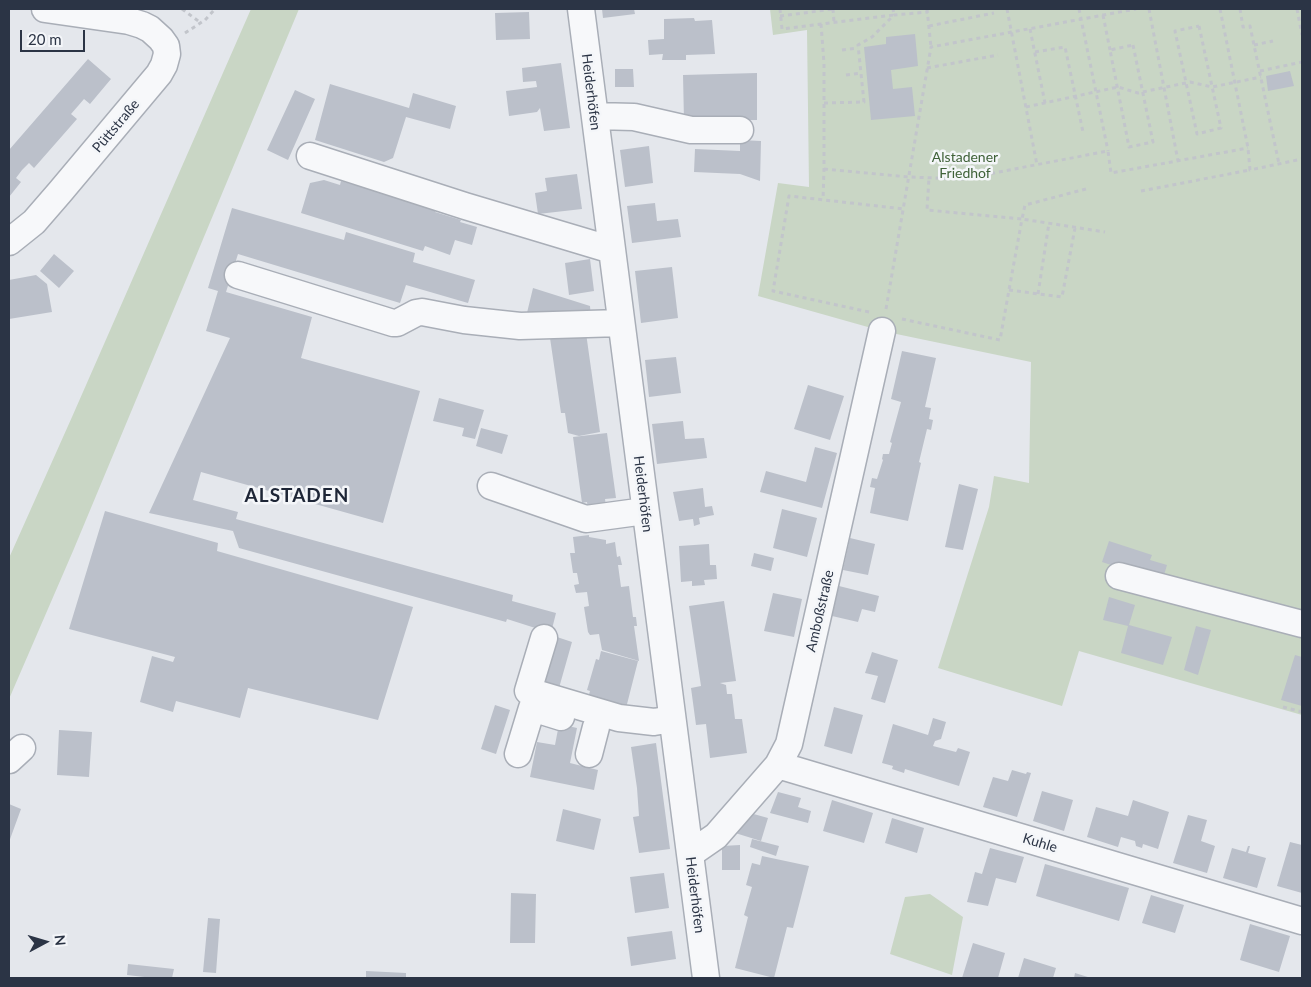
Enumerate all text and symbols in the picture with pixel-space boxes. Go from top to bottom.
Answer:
scale bar [22,20,88,52]
text: 20 m [28,30,62,48]
street label: Heiderhöfen [578,53,604,131]
street label: Püttstraße [89,96,143,156]
park label: Alstadener Friedhof [932,149,998,182]
street label: Heiderhöfen [630,455,656,533]
district label: ALSTADEN [244,485,350,507]
street label: Amboßstraße [802,569,838,653]
street label: Kuhle [1021,830,1059,856]
street label: Heiderhöfen [682,856,708,934]
north arrow [20,917,70,967]
text: N [51,934,69,947]

